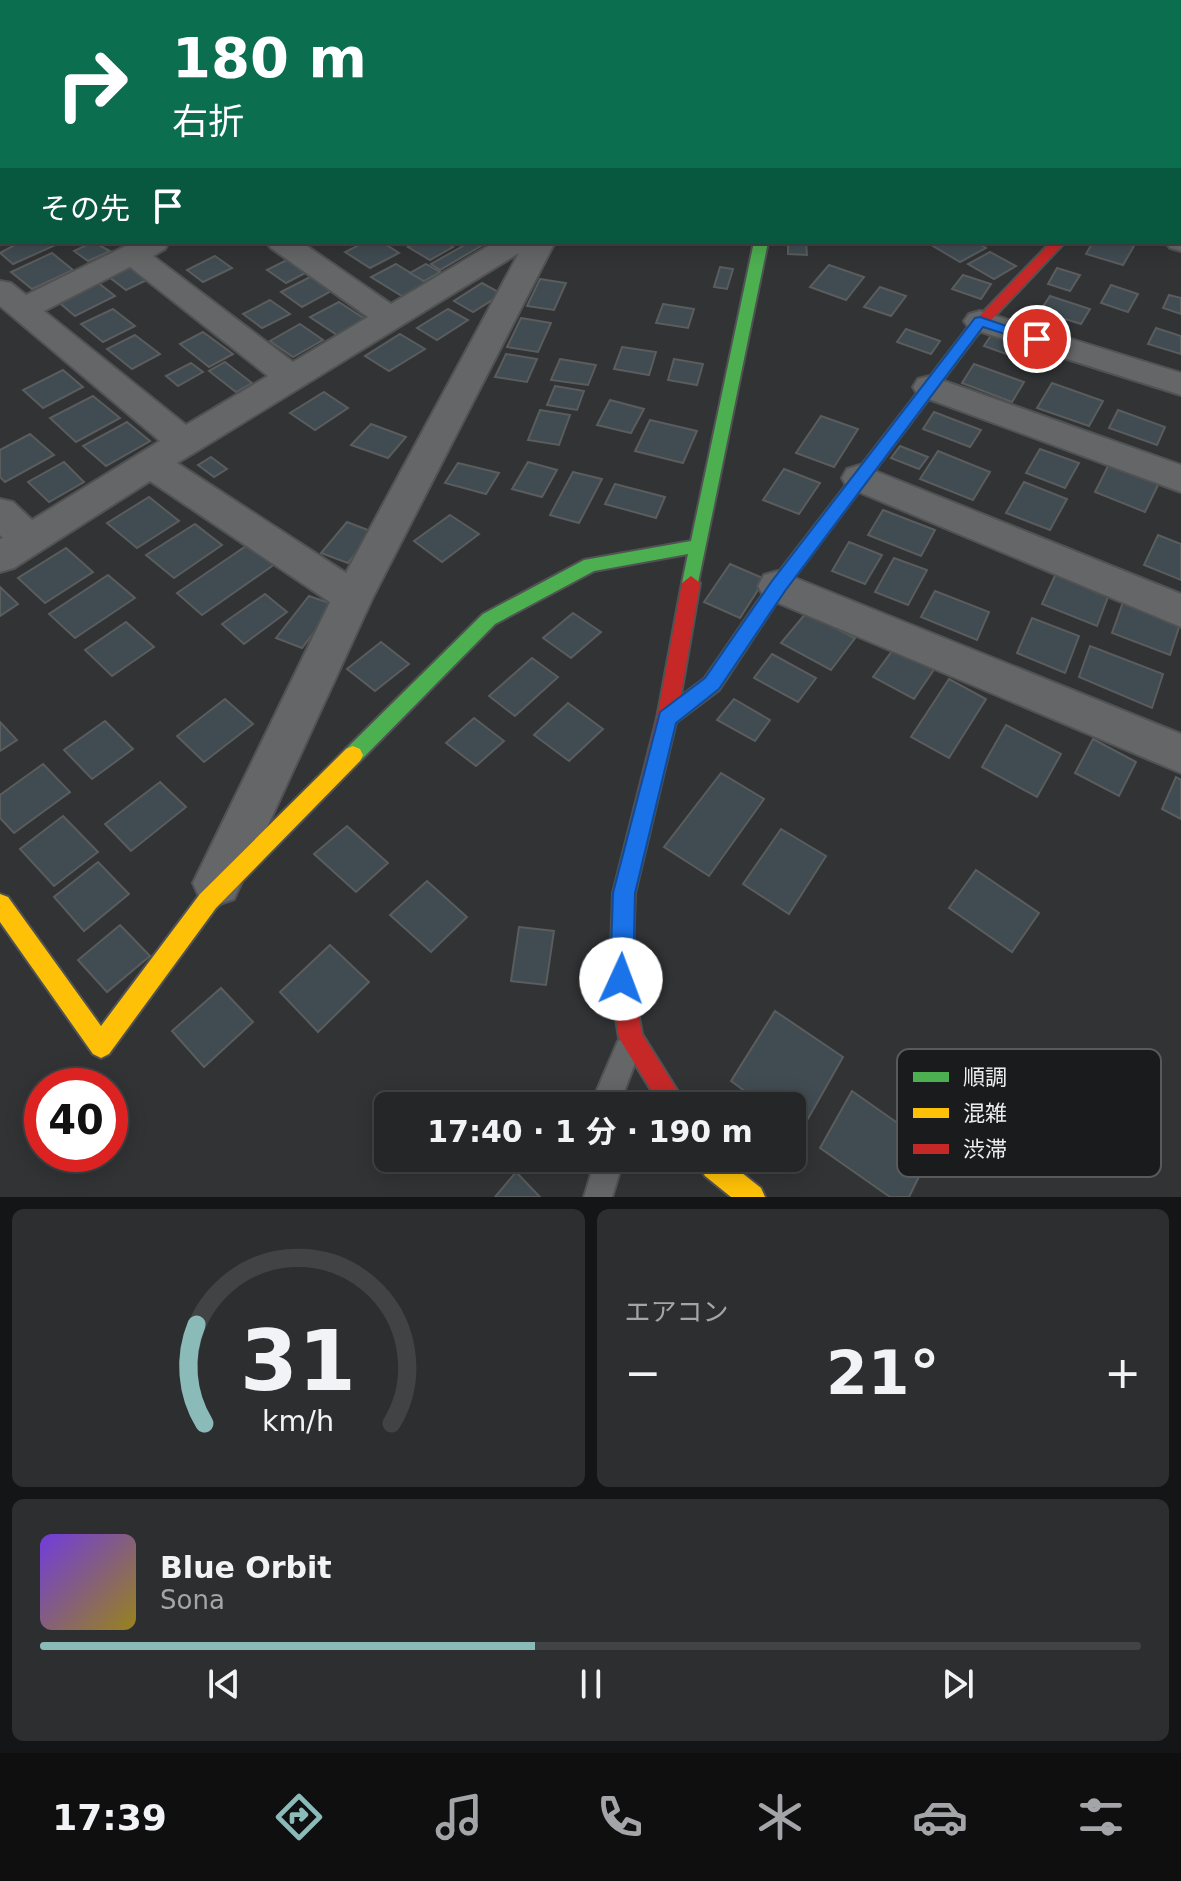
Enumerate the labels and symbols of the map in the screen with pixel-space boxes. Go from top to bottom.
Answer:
pin [1003,305,1071,373]
position arrow [579,937,663,1021]
legend [897,1049,1161,1177]
text: 順調 [963,1065,1007,1090]
speed limit sign: 40 [24,1068,128,1172]
text: 混雑 [963,1101,1007,1126]
text: 渋滞 [963,1137,1007,1162]

